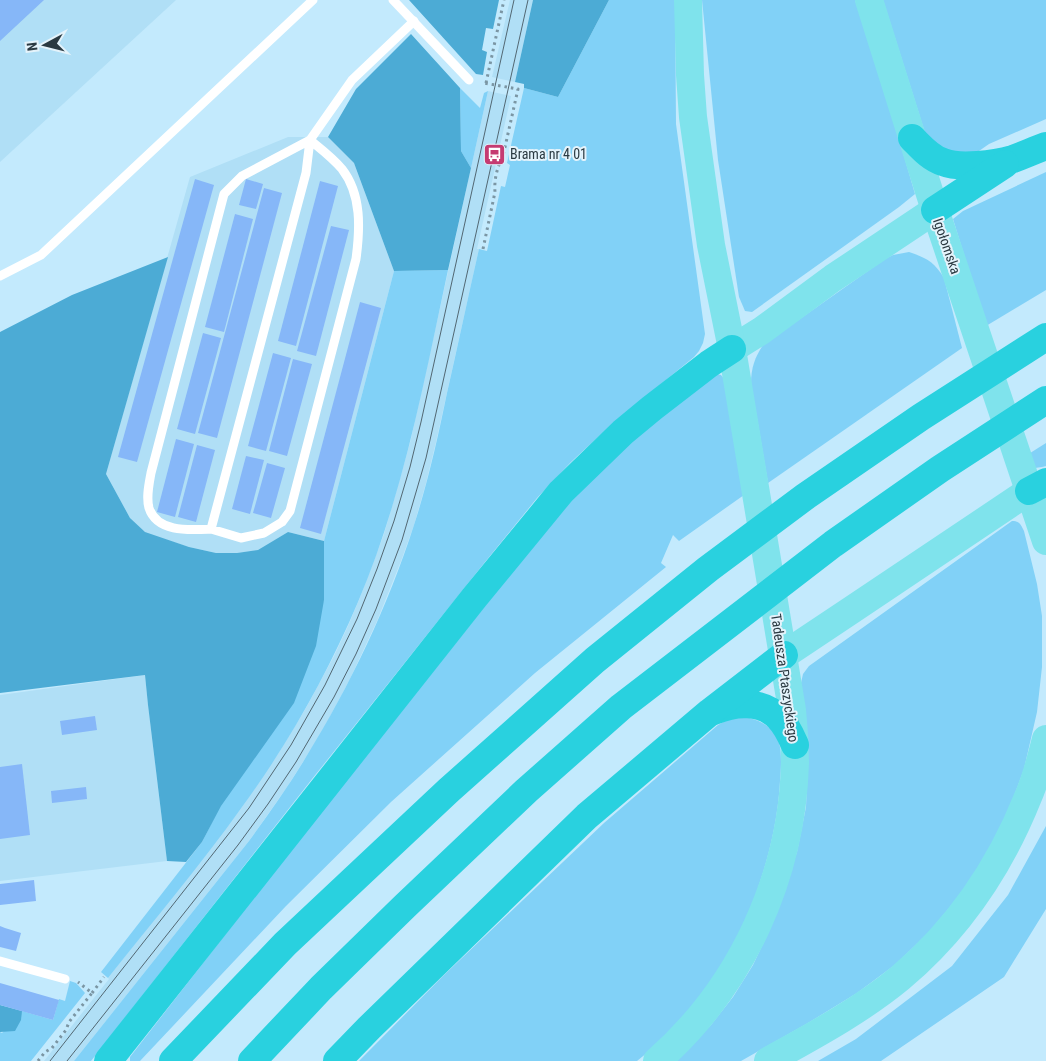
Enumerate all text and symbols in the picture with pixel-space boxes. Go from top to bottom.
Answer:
north arrow [20,20,70,70]
text: N [24,41,41,52]
bus stop icon: Brama nr 4 01 [482,142,506,166]
place label: Brama nr 4 01 [510,146,587,162]
street label: Igołomska [930,216,964,276]
street label: Tadeusza Ptaszyckiego [768,613,802,743]

